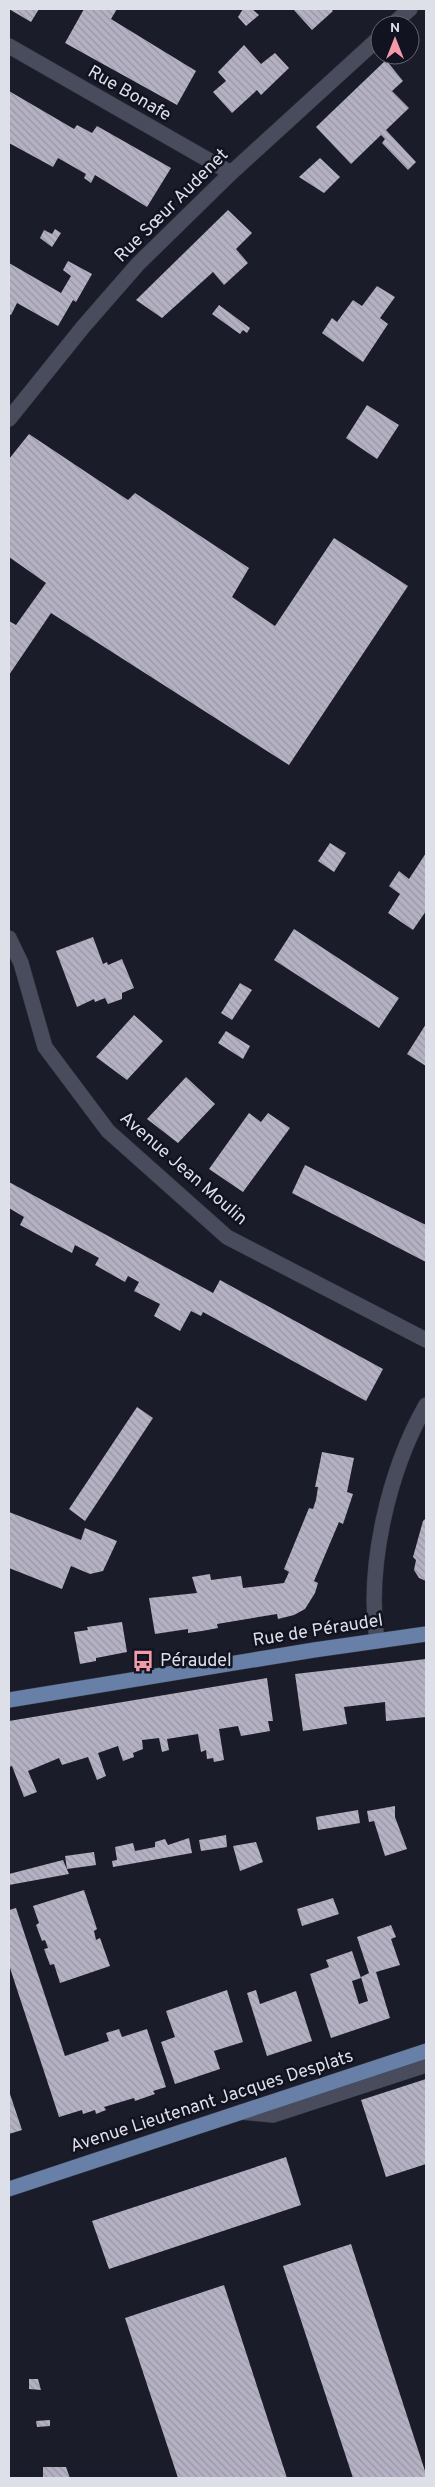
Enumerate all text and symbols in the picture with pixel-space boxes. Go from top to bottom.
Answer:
north arrow [370,15,420,65]
text: N [390,20,400,37]
street label: Rue Bonafe [83,61,175,127]
street label: Rue Sœur Audenet [110,144,234,268]
street label: Avenue Jean Moulin [114,1107,252,1231]
street label: Rue de Péraudel [251,1609,385,1653]
bus stop icon: Péraudel [130,1648,156,1674]
place label: Péraudel [160,1650,232,1673]
street label: Avenue Lieutenant Jacques Desplats [67,2045,357,2159]

